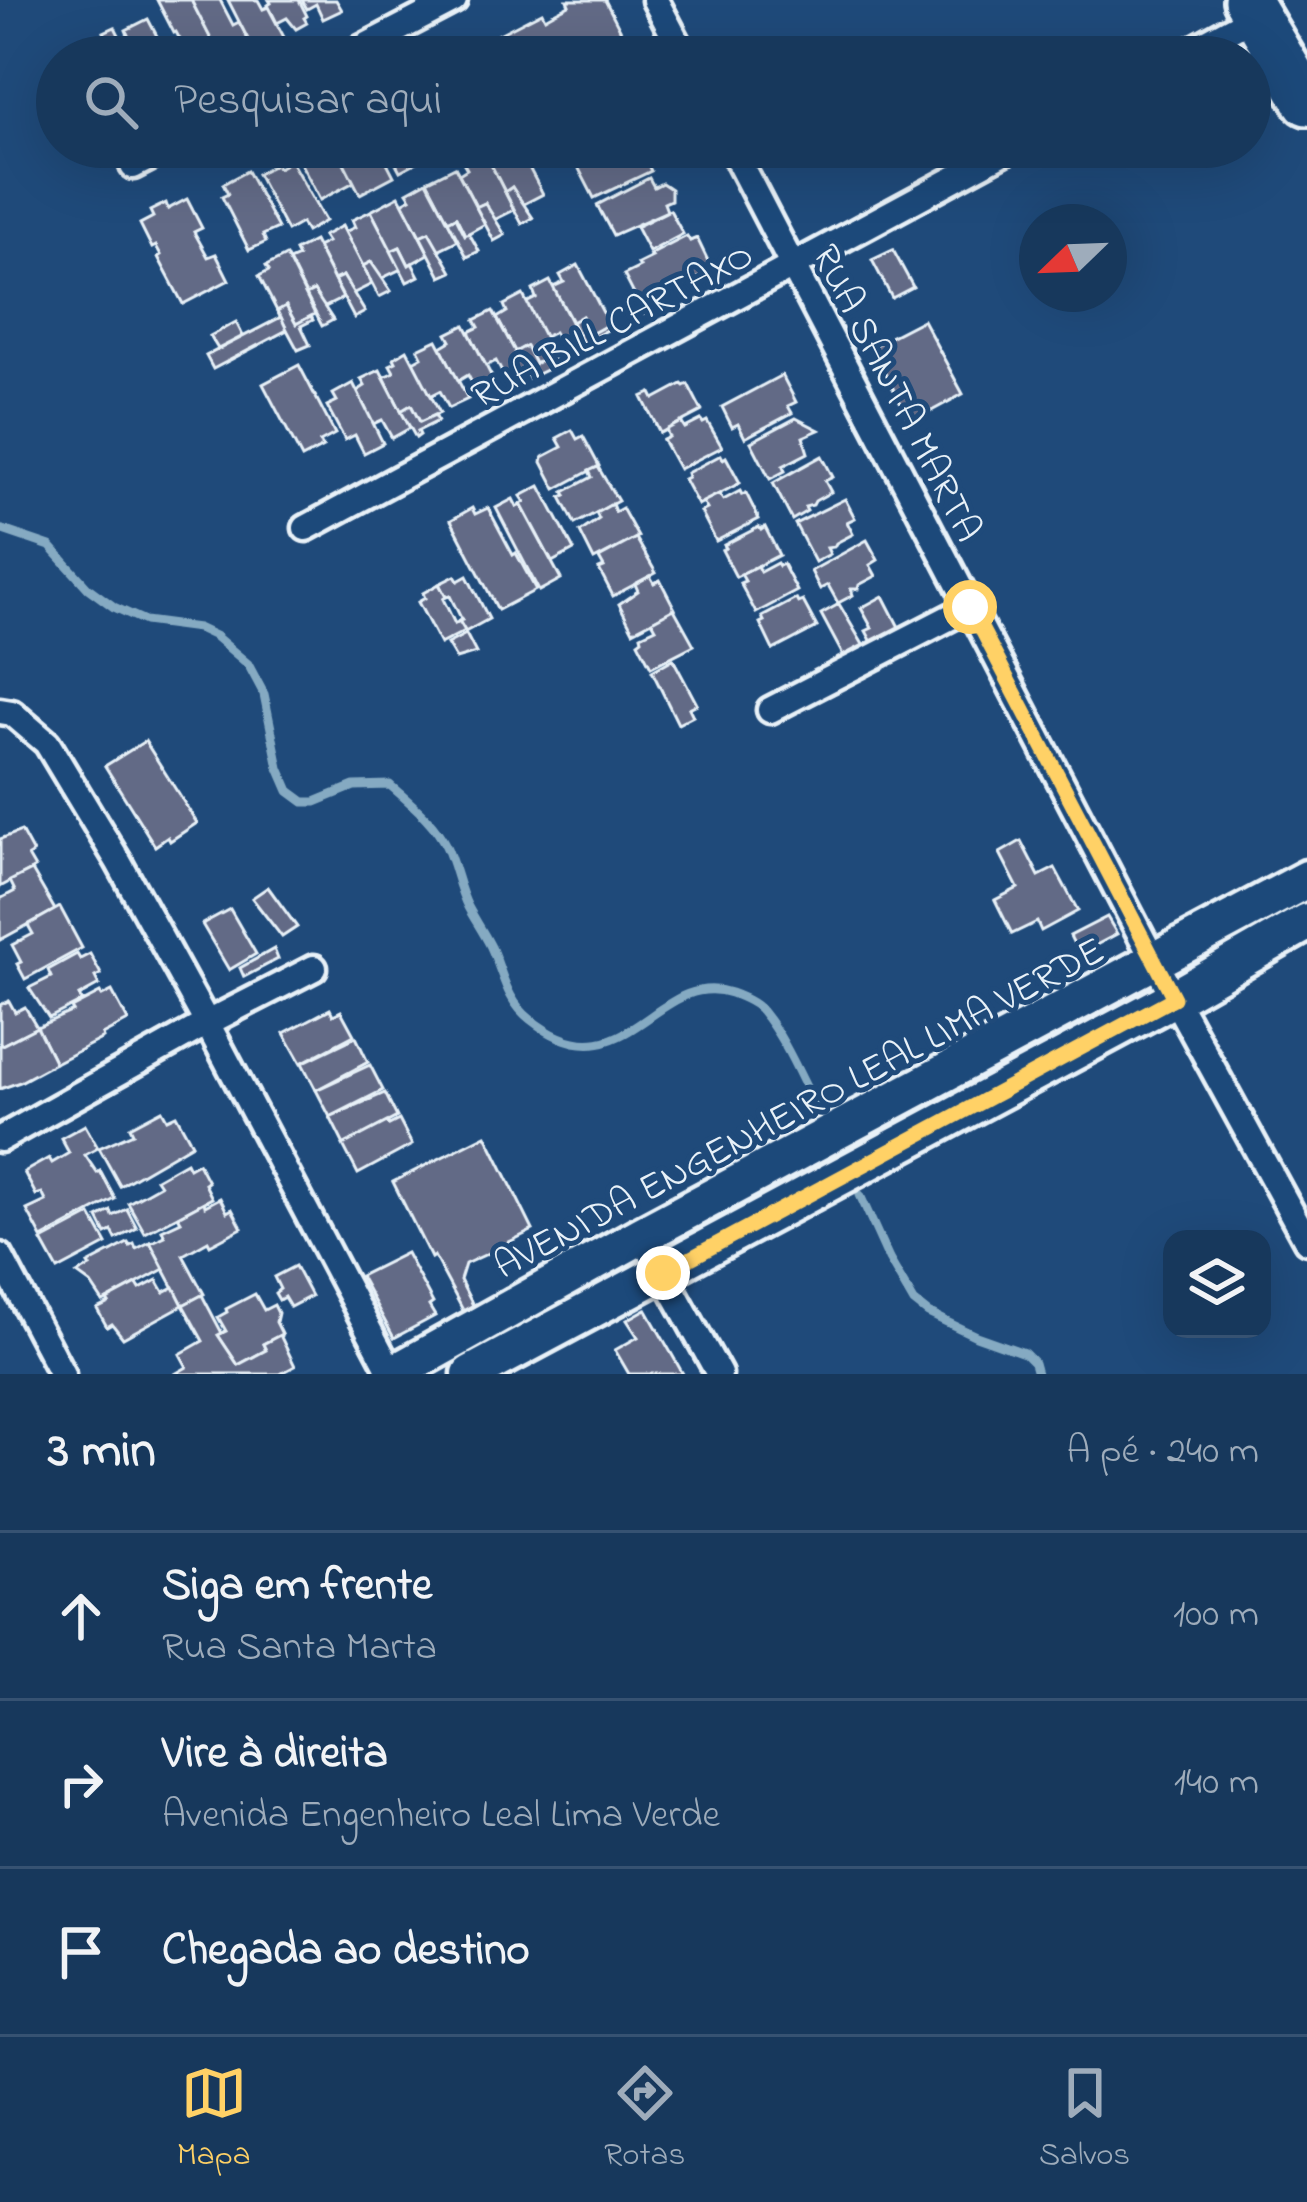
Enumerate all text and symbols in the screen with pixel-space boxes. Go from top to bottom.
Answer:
search box [36,36,1271,168]
icon: search [78,69,144,135]
text: Pesquisar aqui [174,69,442,135]
north arrow [1019,204,1127,312]
street label: RUA BILL CARTAXO [462,228,764,425]
street label: RUA SANTA MARTA [795,235,995,553]
route start [943,580,997,634]
street label: AVENIDA ENGENHEIRO LEAL LIMA VERDE [485,924,1116,1296]
map controls [1163,1230,1271,1338]
button: layers [1163,1230,1271,1338]
route end [636,1246,690,1300]
text: 3 min [48,1415,156,1490]
text: A pé · 240 m [1066,1424,1259,1481]
text: Siga em frente [162,1554,432,1620]
icon: ahead [48,1583,114,1649]
text: 100 m [1173,1587,1259,1644]
text: Rua Santa Marta [162,1620,437,1677]
text: Vire à direita [162,1722,388,1788]
icon: right [48,1751,114,1817]
text: 140 m [1174,1755,1259,1812]
text: Avenida Engenheiro Leal Lima Verde [162,1788,720,1845]
icon: arrive [48,1919,114,1985]
text: Chegada ao destino [162,1919,530,1985]
tab: Mapa [177,2060,250,2180]
tab: Rotas [604,2060,685,2180]
tab: Salvos [1039,2060,1130,2180]

